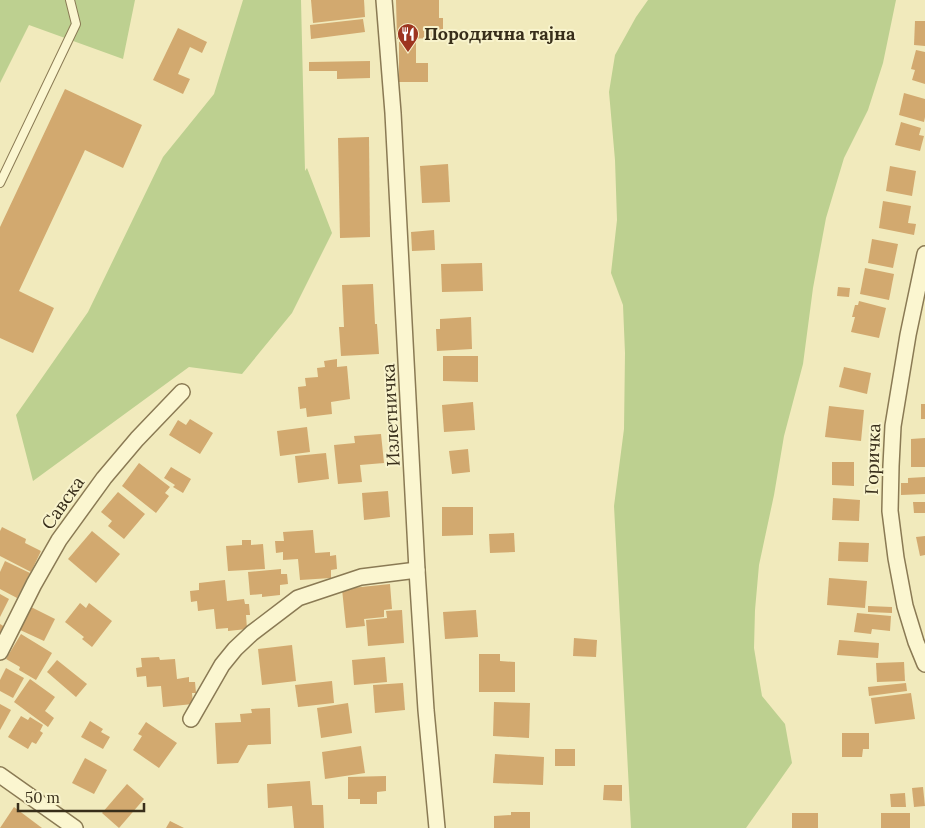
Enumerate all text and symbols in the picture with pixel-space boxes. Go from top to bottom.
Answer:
restaurant icon: Породична тајна [396,22,420,53]
place label: Породична тајна [424,22,576,45]
street label: Излетничка [376,363,405,467]
street label: Горичка [860,423,885,495]
street label: Савска [36,472,89,534]
scale bar [18,780,144,812]
text: 50 m [25,788,60,807]

